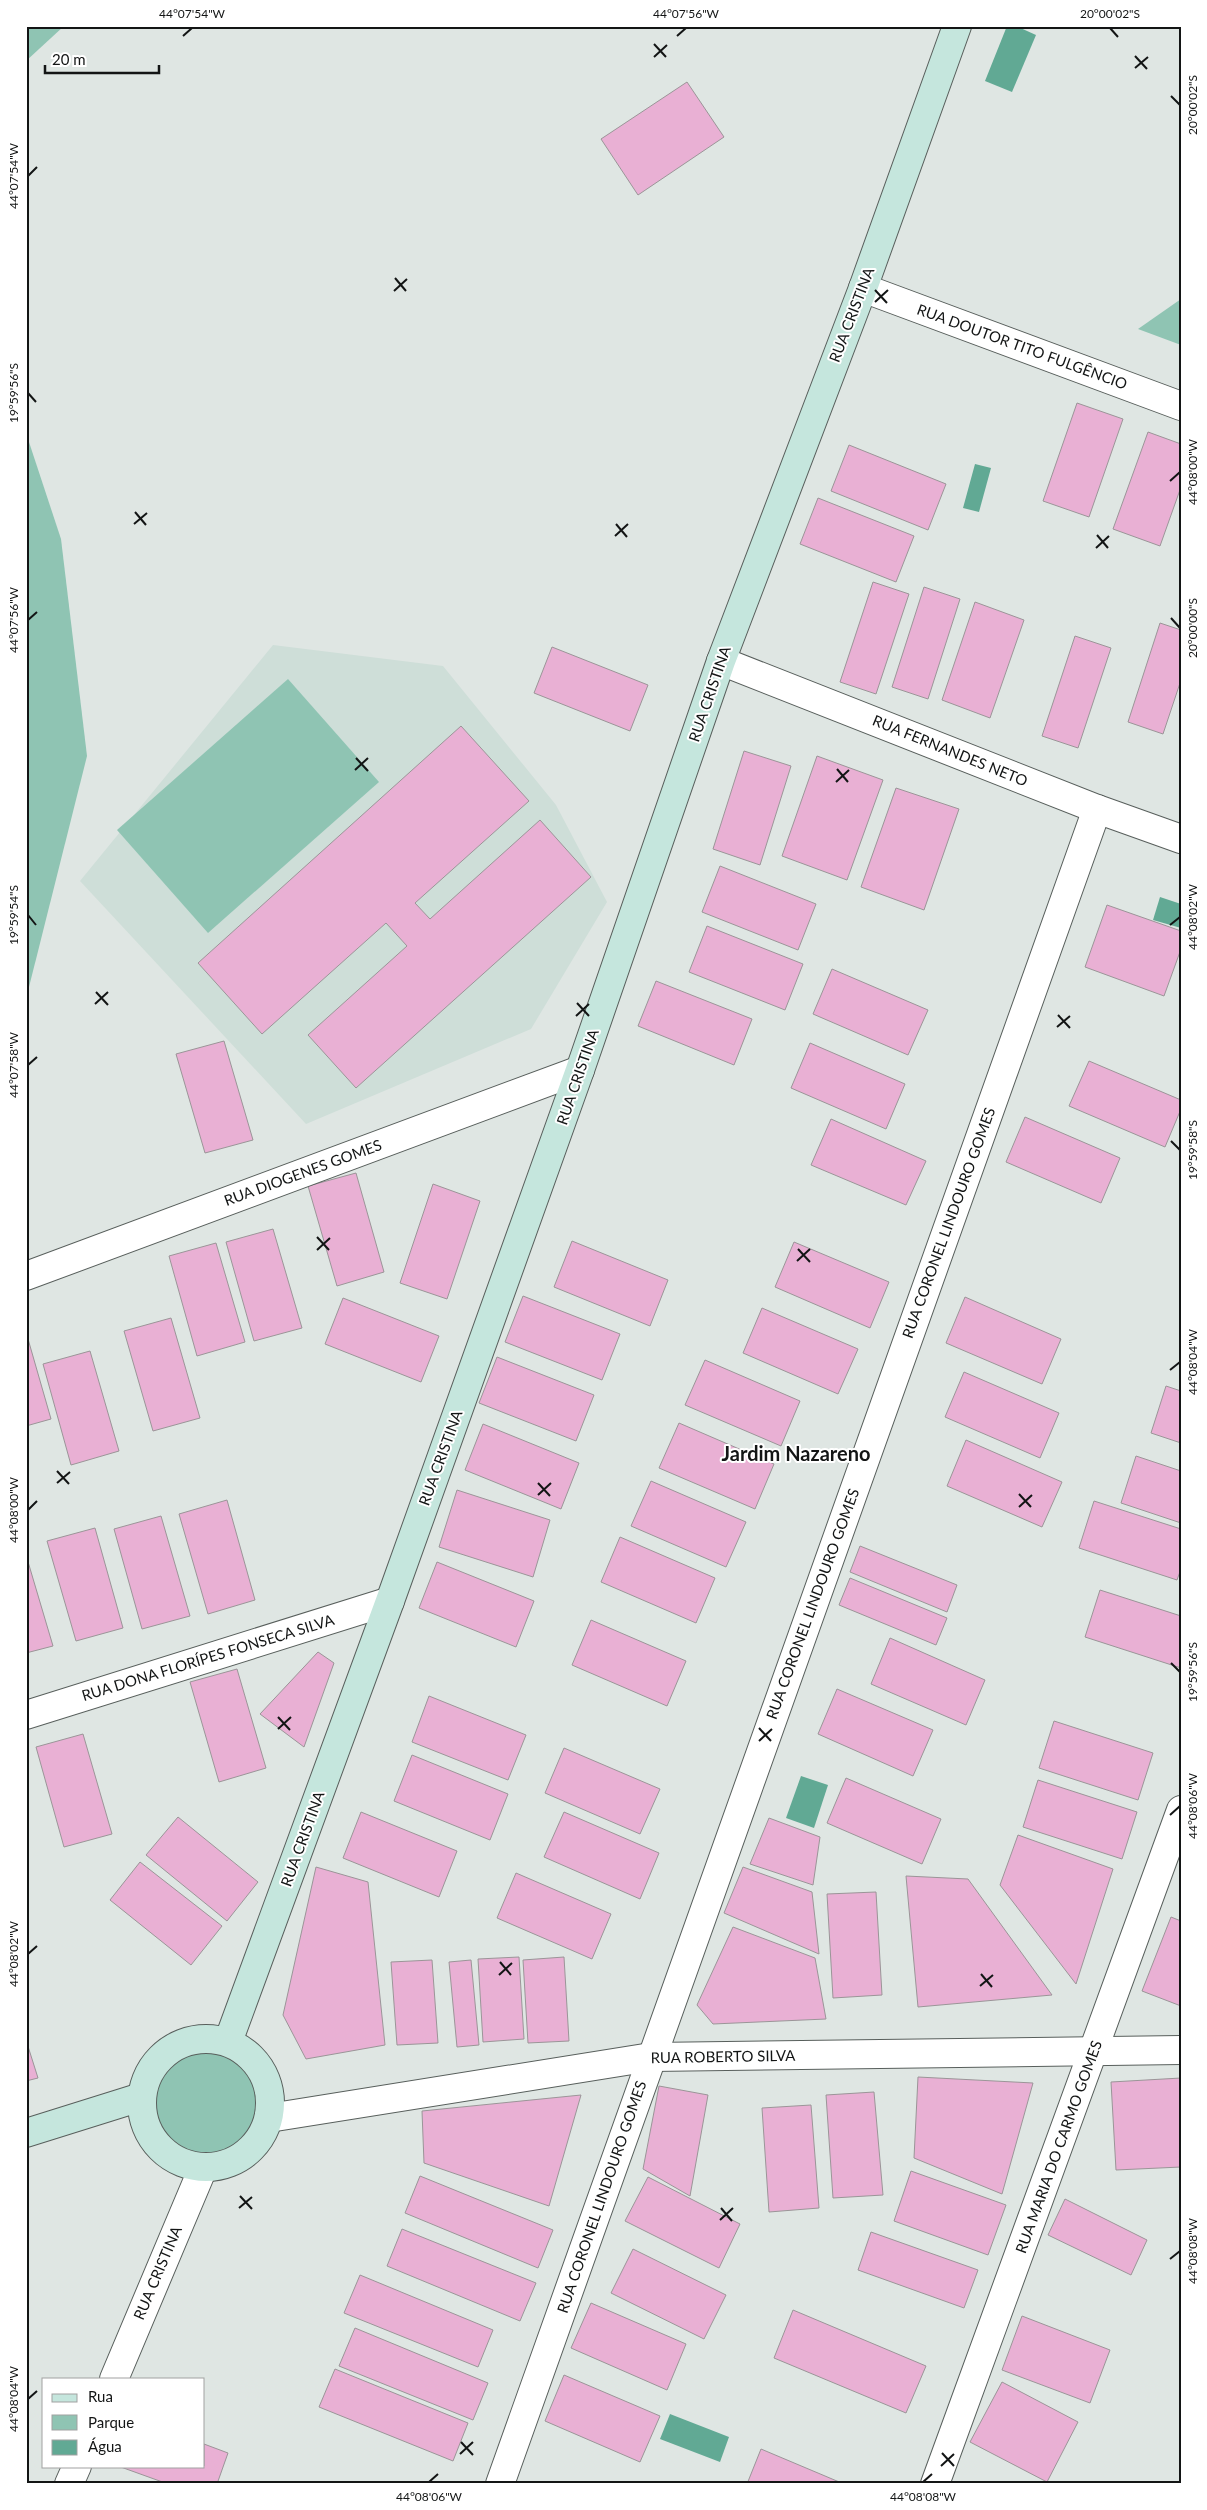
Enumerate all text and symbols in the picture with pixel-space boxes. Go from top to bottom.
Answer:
text: 44°07'54"W [159,6,226,21]
text: 44°07'56"W [653,6,720,21]
text: 20°00'02"S [1080,6,1140,21]
scale bar [45,42,159,74]
text: 20 m [52,50,86,68]
text: 20°00'02"S [1185,75,1200,135]
text: 44°07'54"W [6,142,21,209]
street label: RUA CRISTINA [825,264,878,365]
street label: RUA DOUTOR TITO FULGÊNCIO [915,300,1130,393]
text: 19°59'56"S [6,363,21,423]
text: 44°08'00"W [1185,438,1200,505]
text: 44°07'56"W [6,586,21,653]
text: 20°00'00"S [1185,598,1200,658]
street label: RUA CRISTINA [684,643,734,744]
street label: RUA FERNANDES NETO [870,711,1031,789]
text: 44°08'02"W [1185,883,1200,950]
text: 19°59'54"S [6,885,21,945]
street label: RUA CRISTINA [552,1026,602,1127]
text: 44°07'58"W [6,1031,21,1098]
street label: RUA CORONEL LINDOURO GOMES [898,1105,998,1341]
text: 19°59'58"S [1185,1120,1200,1180]
street label: RUA DIOGENES GOMES [221,1135,384,1209]
text: 44°08'04"W [1185,1328,1200,1395]
street label: RUA CRISTINA [414,1407,466,1508]
district label: Jardim Nazareno [722,1441,870,1465]
text: 44°08'00"W [6,1476,21,1543]
street label: RUA CORONEL LINDOURO GOMES [762,1486,862,1722]
street label: RUA DONA FLORÍPES FONSECA SILVA [79,1610,337,1704]
text: 19°59'56"S [1185,1642,1200,1702]
text: 44°08'06"W [1185,1772,1200,1839]
street label: RUA CRISTINA [276,1788,328,1889]
text: 44°08'02"W [6,1920,21,1987]
street label: RUA MARIA DO CARMO GOMES [1011,2038,1105,2255]
street label: RUA ROBERTO SILVA [650,2046,796,2066]
street label: RUA CORONEL LINDOURO GOMES [553,2078,649,2315]
text: 44°08'08"W [1185,2217,1200,2284]
street label: RUA CRISTINA [129,2222,185,2322]
text: 44°08'04"W [6,2365,21,2432]
legend [42,2378,205,2468]
text: Rua [88,2387,113,2405]
text: Parque [88,2413,134,2431]
text: Água [88,2437,122,2455]
text: 44°08'06"W [396,2489,463,2504]
text: 44°08'08"W [890,2489,957,2504]

